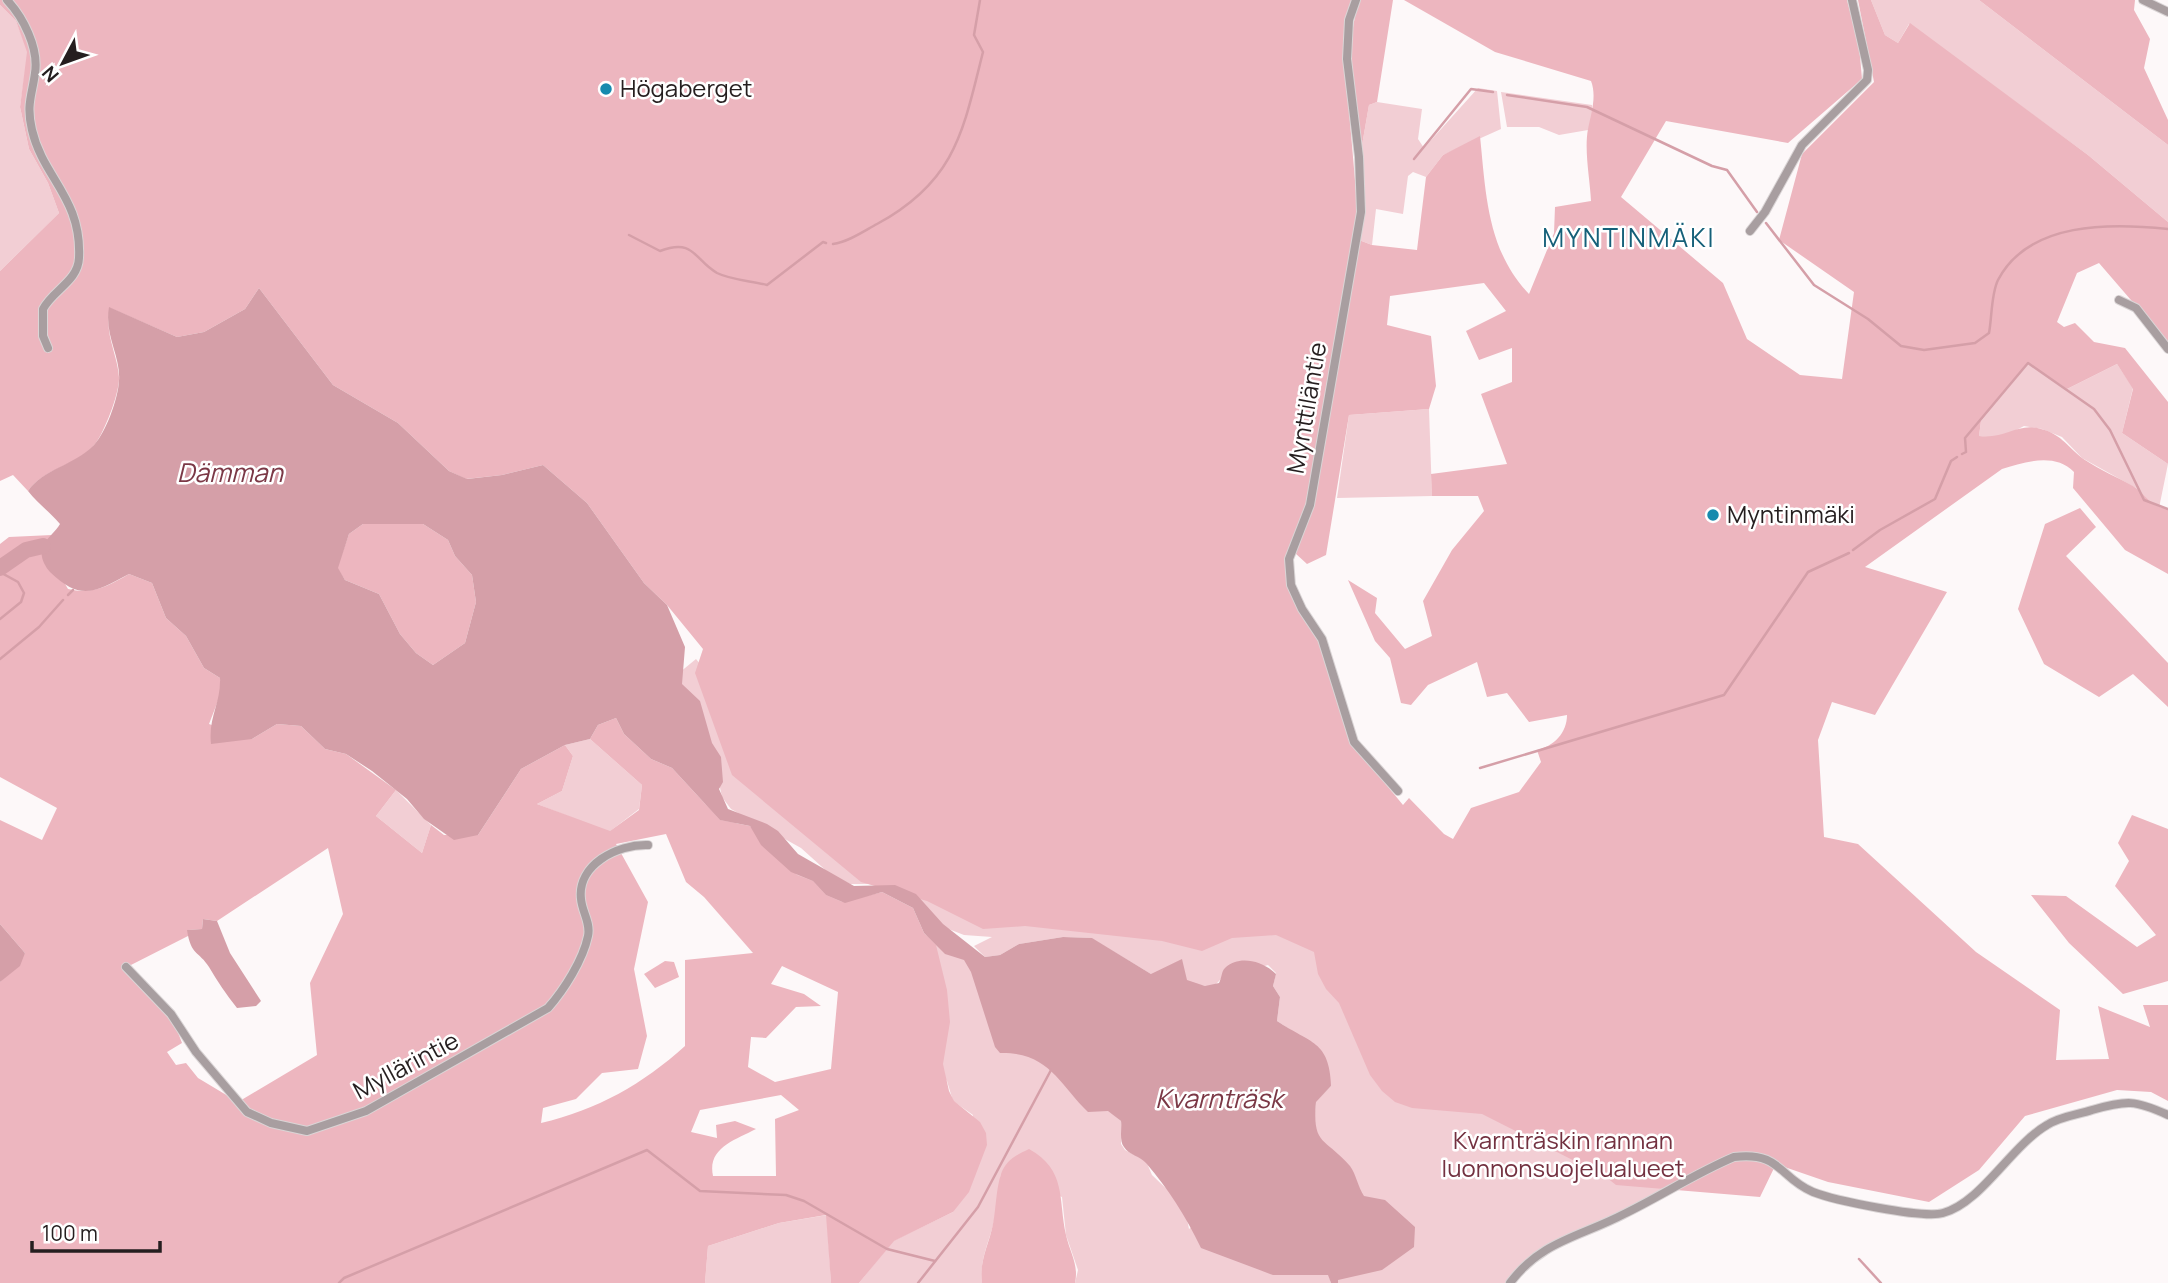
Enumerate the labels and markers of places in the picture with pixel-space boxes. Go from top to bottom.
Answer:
place label: Högaberget [620,71,752,104]
marker: Högaberget [598,81,614,97]
place label: Myntinmäki [1727,497,1855,530]
marker: Myntinmäki [1705,507,1721,523]

